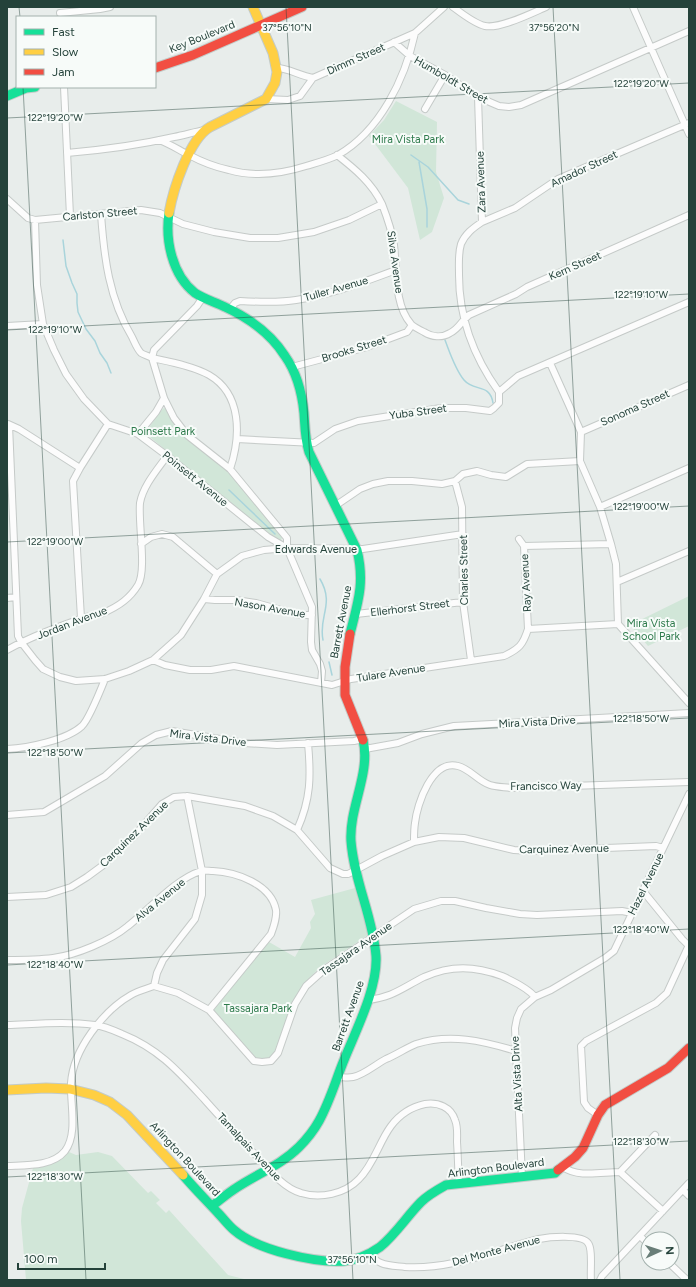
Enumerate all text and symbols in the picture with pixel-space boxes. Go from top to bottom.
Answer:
legend [16,16,156,88]
street label: Key Boulevard [167,18,237,56]
text: 37°56'10"N [262,21,312,34]
text: 37°56'20"N [529,21,579,34]
text: Fast [52,25,75,39]
street label: Dimm Street [325,40,387,78]
text: Slow [52,45,79,59]
street label: Humboldt Street [412,54,490,106]
text: Jam [52,65,75,79]
text: 122°19'20"W [613,77,669,90]
text: 122°19'20"W [27,111,83,124]
park label: Mira Vista Park [372,133,445,146]
street label: Amador Street [548,148,620,190]
street label: Zara Avenue [473,151,489,213]
street label: Carlston Street [62,204,138,224]
street label: Silva Avenue [384,230,406,294]
street label: Kern Street [547,249,603,283]
street label: Tuller Avenue [302,274,370,304]
text: 122°19'10"W [614,288,668,301]
text: 122°19'10"W [28,323,82,336]
street label: Brooks Street [320,333,388,365]
street label: Sonoma Street [598,387,672,429]
street label: Yuba Street [388,402,448,422]
park label: Poinsett Park [131,425,196,438]
street label: Poinsett Avenue [160,449,230,509]
text: 122°19'00"W [613,500,670,513]
text: 122°19'00"W [27,535,84,548]
street label: Charles Street [457,535,471,605]
street label: Edwards Avenue [275,543,357,556]
street label: Ray Avenue [518,554,534,612]
street label: Barrett Avenue [328,584,354,660]
street label: Nason Avenue [234,595,306,621]
street label: Ellerhorst Street [369,597,451,619]
street label: Jordan Avenue [35,604,109,642]
park label: Mira Vista School Park [622,617,680,643]
street label: Tulare Avenue [356,661,426,685]
text: 122°18'50"W [613,712,670,725]
street label: Mira Vista Drive [498,713,576,731]
street label: Mira Vista Drive [169,727,247,749]
text: 122°18'50"W [27,746,84,759]
street label: Francisco Way [510,779,582,793]
street label: Carquinez Avenue [97,798,171,870]
street label: Carquinez Avenue [519,842,609,856]
street label: Hazel Avenue [625,851,667,917]
street label: Alva Avenue [132,876,188,924]
street label: Tassajara Avenue [318,919,394,979]
text: 122°18'40"W [613,923,670,936]
text: 122°18'40"W [27,958,84,971]
street label: Barrett Avenue [329,979,367,1053]
park label: Tassajara Park [224,1002,293,1015]
street label: Alta Vista Drive [509,1036,525,1112]
street label: Tamalpais Avenue [214,1110,284,1184]
street label: Arlington Boulevard [147,1119,223,1199]
text: 122°18'30"W [613,1135,669,1148]
street label: Arlington Boulevard [447,1156,545,1180]
text: 122°18'30"W [27,1170,83,1183]
north arrow [640,1231,680,1271]
street label: Del Monte Avenue [451,1233,541,1269]
scale bar [18,1245,105,1271]
text: N [663,1246,676,1255]
text: 100 m [24,1252,58,1266]
text: 37°56'10"N [327,1253,377,1266]

